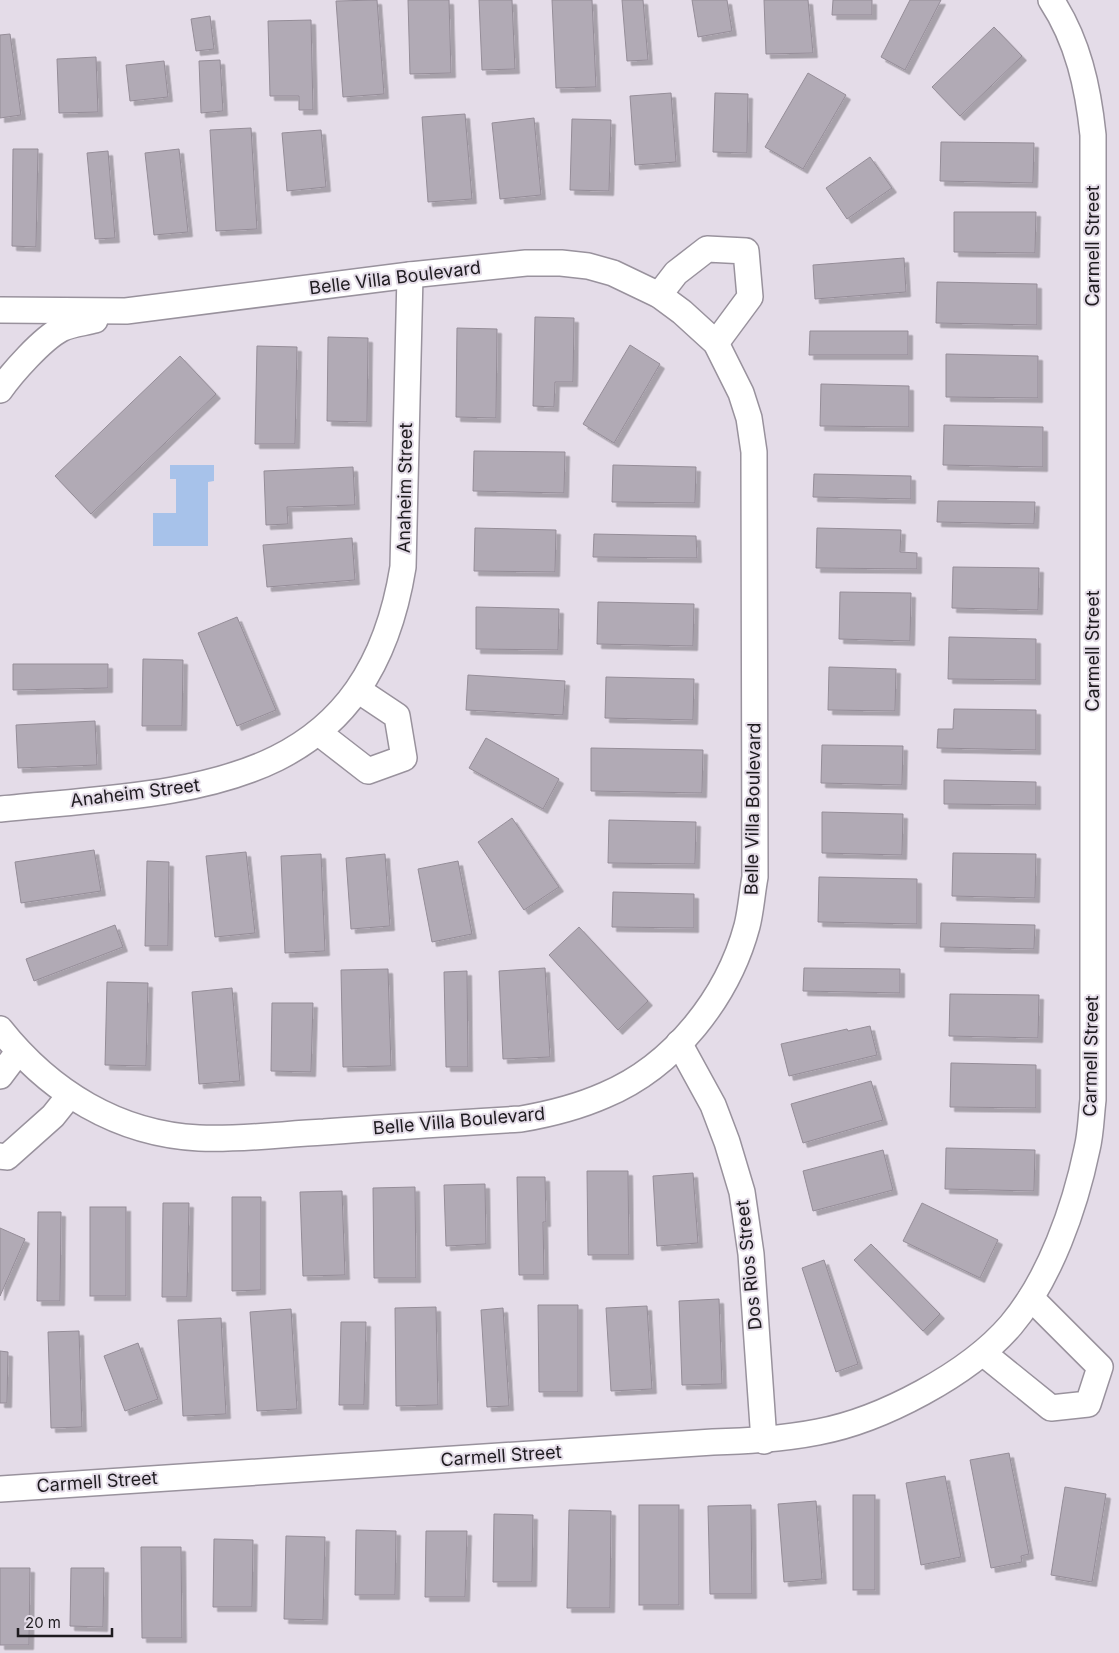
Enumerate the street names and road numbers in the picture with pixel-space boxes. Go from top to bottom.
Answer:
street label: Carmell Street [1082,185,1103,307]
street label: Belle Villa Boulevard [308,257,482,298]
street label: Anaheim Street [393,423,416,553]
street label: Carmell Street [1082,590,1103,712]
street label: Belle Villa Boulevard [740,723,765,895]
street label: Anaheim Street [69,774,201,811]
street label: Carmell Street [1079,995,1102,1117]
street label: Belle Villa Boulevard [372,1103,546,1138]
street label: Dos Rios Street [731,1199,766,1331]
street label: Carmell Street [440,1441,562,1470]
street label: Carmell Street [36,1467,158,1496]

